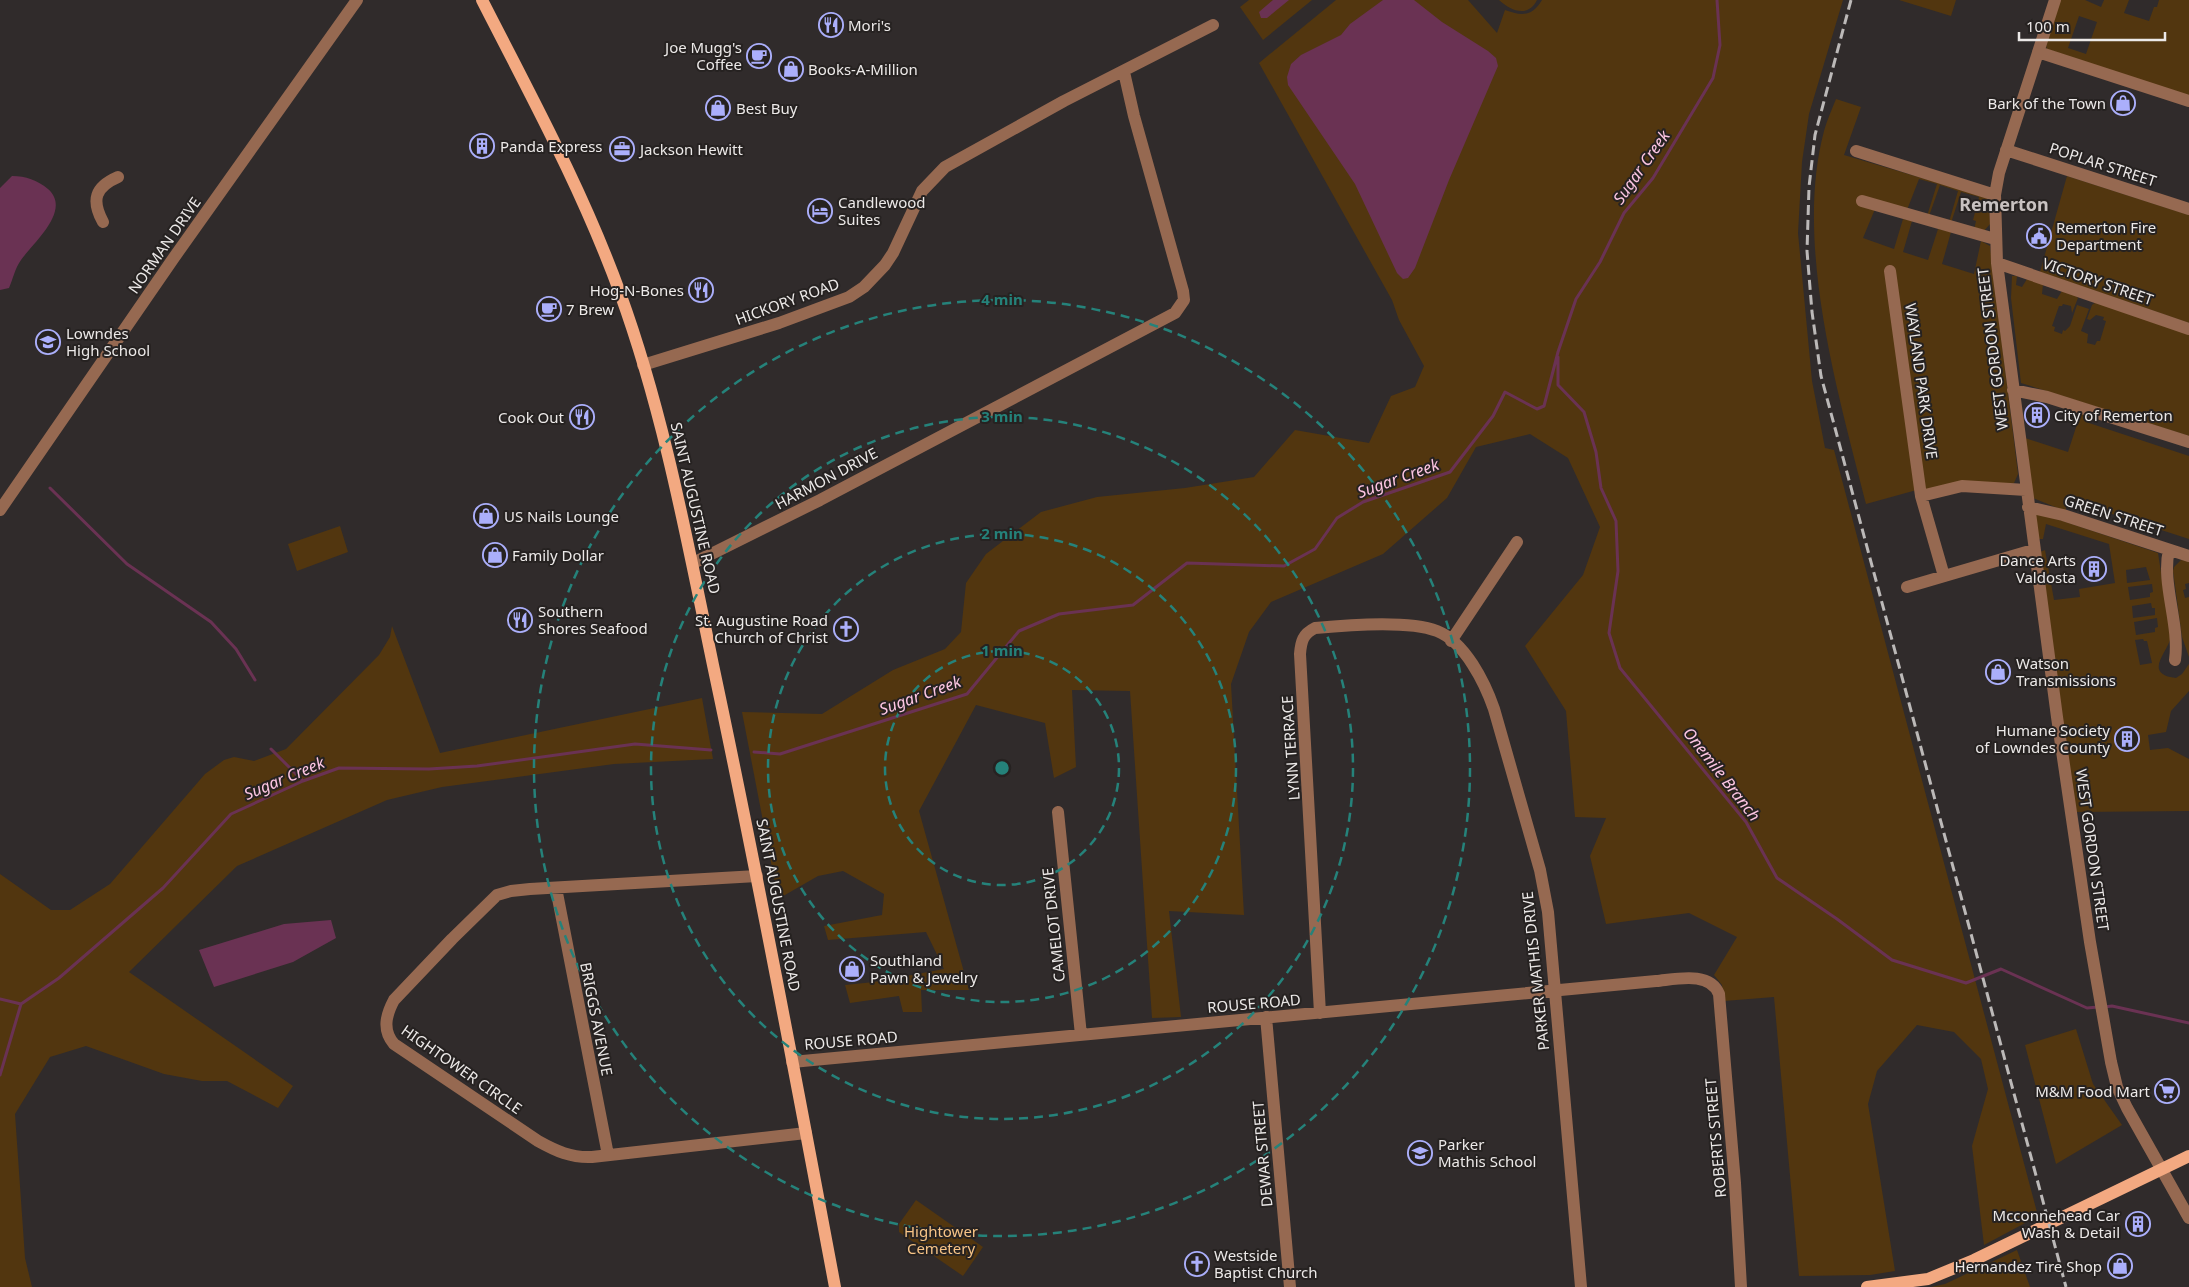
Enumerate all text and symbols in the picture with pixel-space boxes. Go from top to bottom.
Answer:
scale bar [2019,10,2165,42]
restaurant icon: Mori's [818,12,844,38]
place label: Mori's [848,15,891,35]
text: 100 m [2026,16,2070,36]
place label: Joe Mugg's Coffee [663,37,742,74]
cafe icon: Joe Mugg's Coffee [746,43,772,69]
shop icon: Books-A-Million [778,56,804,82]
place label: Books-A-Million [808,59,918,79]
shop icon: Bark of the Town [2110,90,2136,116]
place label: Bark of the Town [1987,93,2106,113]
shop icon: Best Buy [705,95,731,121]
place label: Best Buy [736,98,798,118]
water label: Sugar Creek [1607,125,1675,208]
building icon: Panda Express [469,133,495,159]
place label: Panda Express [500,136,603,156]
office icon: Jackson Hewitt [609,136,635,162]
street label: POPLAR STREET [2047,137,2160,191]
place label: Jackson Hewitt [638,139,744,159]
place label: Candlewood Suites [838,192,926,229]
district label: Remerton [1959,192,2049,216]
street label: NORMAN DRIVE [123,193,205,297]
hotel icon: Candlewood Suites [807,198,833,224]
place label: Remerton Fire Department [2056,217,2156,254]
public building icon: Remerton Fire Department [2026,223,2052,249]
street label: VICTORY STREET [2040,253,2157,310]
street label: WEST GORDON STREET [1972,266,2012,431]
street label: HICKORY ROAD [732,273,842,329]
restaurant icon: Hog-N-Bones [688,277,714,303]
place label: Hog-N-Bones [590,280,684,300]
text: 4 min [981,289,1023,309]
cafe icon: 7 Brew [536,296,562,322]
place label: 7 Brew [566,299,614,319]
street label: WAYLAND PARK DRIVE [1901,302,1943,460]
place label: Lowndes High School [66,323,150,360]
school or university icon: Lowndes High School [35,329,61,355]
building icon: City of Remerton [2024,402,2050,428]
restaurant icon: Cook Out [569,404,595,430]
place label: City of Remerton [2054,405,2173,425]
text: 3 min [981,406,1023,426]
place label: Cook Out [498,407,565,427]
street label: SAINT AUGUSTINE ROAD [667,420,726,596]
street label: HARMON DRIVE [771,443,881,513]
water label: Sugar Creek [1354,453,1443,503]
street label: GREEN STREET [2062,490,2167,541]
shop icon: US Nails Lounge [473,503,499,529]
place label: US Nails Lounge [504,506,619,526]
text: 2 min [981,523,1023,543]
shop icon: Family Dollar [482,542,508,568]
place label: Family Dollar [512,545,604,565]
place label: Dance Arts Valdosta [1999,550,2076,587]
building icon: Dance Arts Valdosta [2081,556,2107,582]
place label: Southern Shores Seafood [538,601,648,638]
restaurant icon: Southern Shores Seafood [507,607,533,633]
place label: St. Augustine Road Church of Christ [695,610,829,647]
church icon: St. Augustine Road Church of Christ [833,616,859,642]
text: 1 min [981,640,1023,660]
place label: Watson Transmissions [2016,653,2116,690]
shop icon: Watson Transmissions [1985,659,2011,685]
water label: Sugar Creek [876,670,965,720]
street label: LYNN TERRACE [1276,695,1304,801]
place label: Humane Society of Lowndes County [1975,720,2110,757]
water label: Onemile Branch [1678,722,1766,826]
building icon: Humane Society of Lowndes County [2114,726,2140,752]
water label: Sugar Creek [240,751,329,805]
centre of rings [993,759,1011,777]
street label: WEST GORDON STREET [2072,768,2114,933]
street label: SAINT AUGUSTINE ROAD [752,817,806,993]
street label: CAMELOT DRIVE [1037,867,1069,983]
street label: PARKER MATHIS DRIVE [1517,891,1553,1051]
place label: Southland Pawn & Jewelry [870,950,978,987]
shop icon: Southland Pawn & Jewelry [839,956,865,982]
street label: BRIGGS AVENUE [576,961,618,1077]
street label: ROUSE ROAD [1206,989,1302,1017]
street label: HIGHTOWER CIRCLE [398,1020,526,1118]
street label: ROUSE ROAD [803,1026,899,1054]
street label: ROBERTS STREET [1700,1077,1730,1199]
supermarket icon: M&M Food Mart [2154,1078,2180,1104]
place label: M&M Food Mart [2035,1081,2151,1101]
street label: DEWAR STREET [1247,1099,1277,1208]
place label: Parker Mathis School [1438,1134,1536,1171]
school or university icon: Parker Mathis School [1407,1140,1433,1166]
place label: Mcconnehead Car Wash & Detail [1993,1205,2120,1242]
building icon: Mcconnehead Car Wash & Detail [2125,1211,2151,1237]
park label: Hightower Cemetery [904,1221,978,1258]
place label: Westside Baptist Church [1214,1245,1318,1282]
church icon: Westside Baptist Church [1184,1251,1210,1277]
shop icon: Hernandez Tire Shop [2107,1253,2133,1279]
place label: Hernandez Tire Shop [1955,1256,2102,1276]

